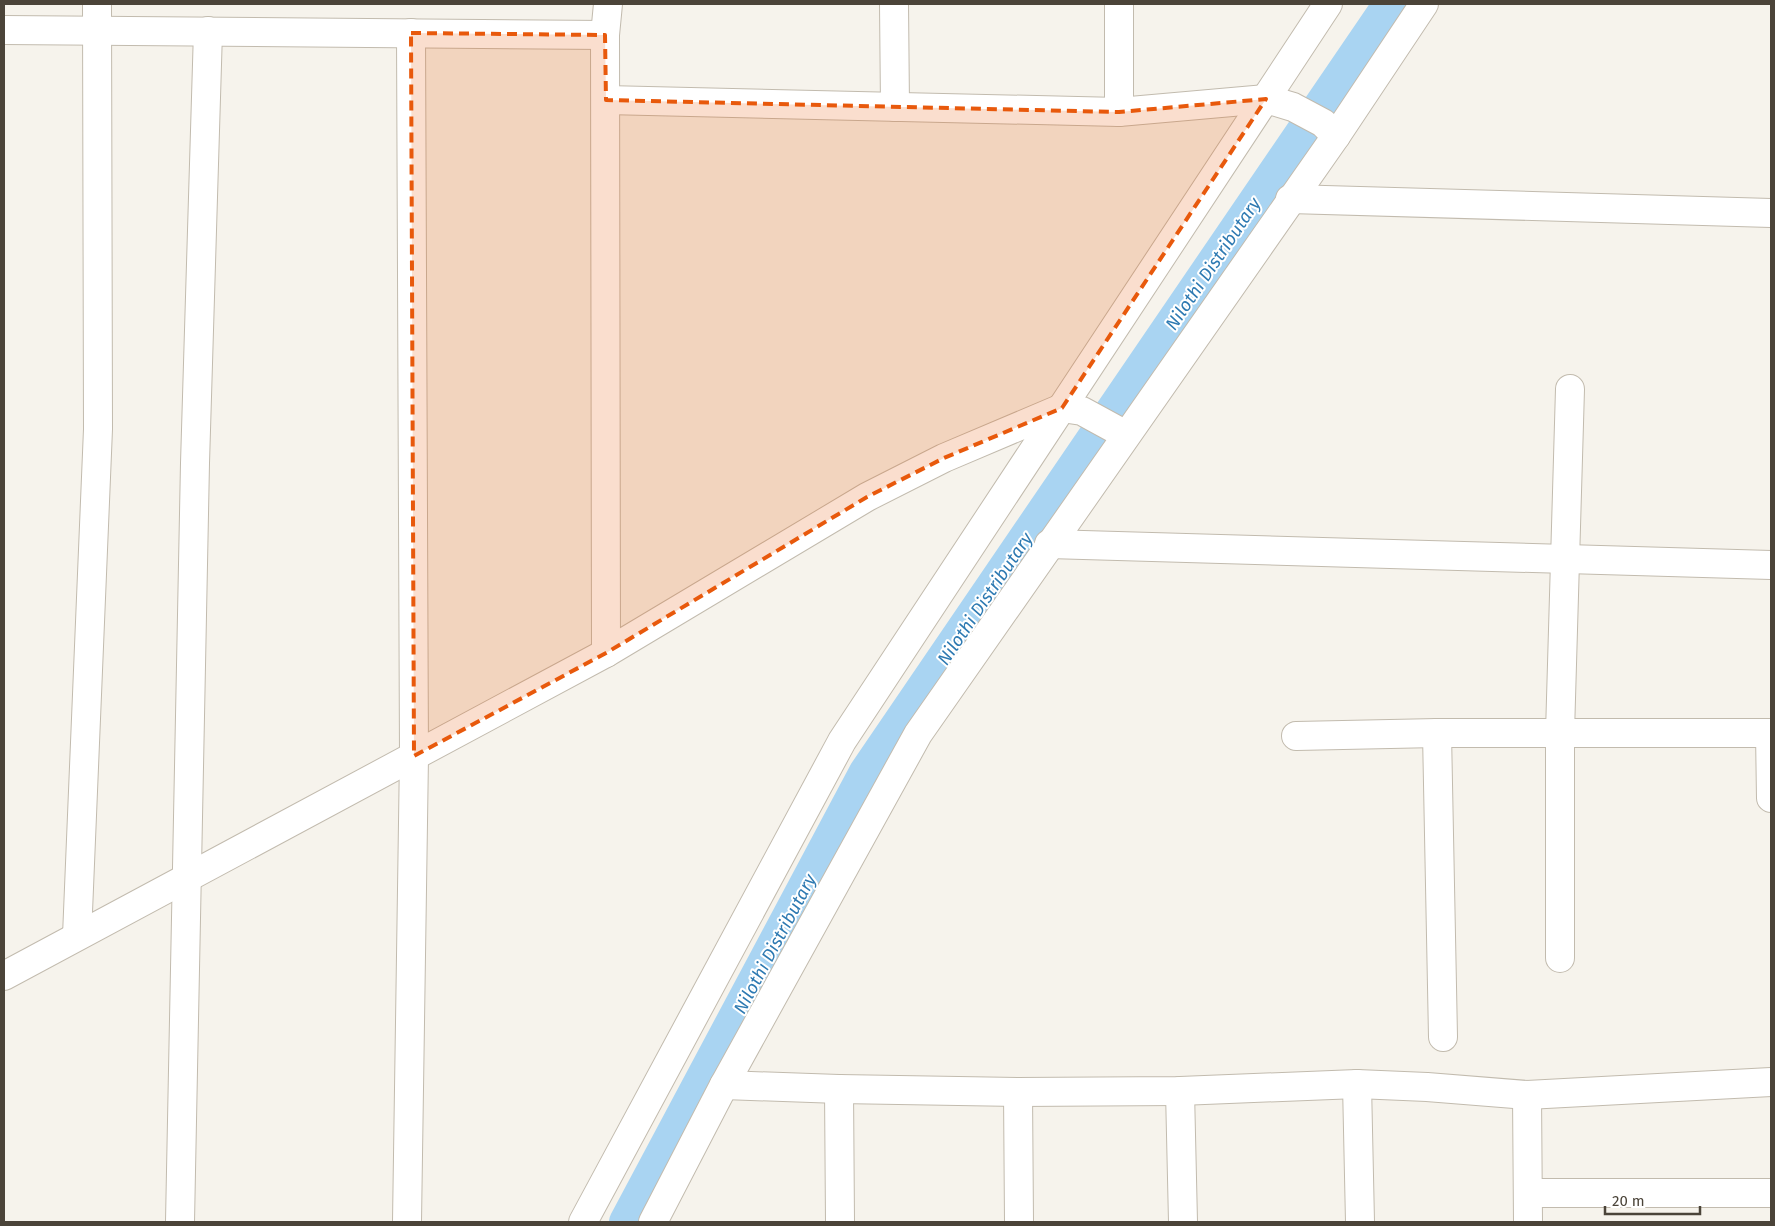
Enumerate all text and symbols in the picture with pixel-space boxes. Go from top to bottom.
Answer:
water label: Nilothi Distributary [1161,193,1266,334]
water label: Nilothi Distributary [933,528,1038,669]
water label: Nilothi Distributary [729,869,822,1018]
scale bar [1605,1184,1700,1216]
text: 20 m [1612,1192,1645,1210]

